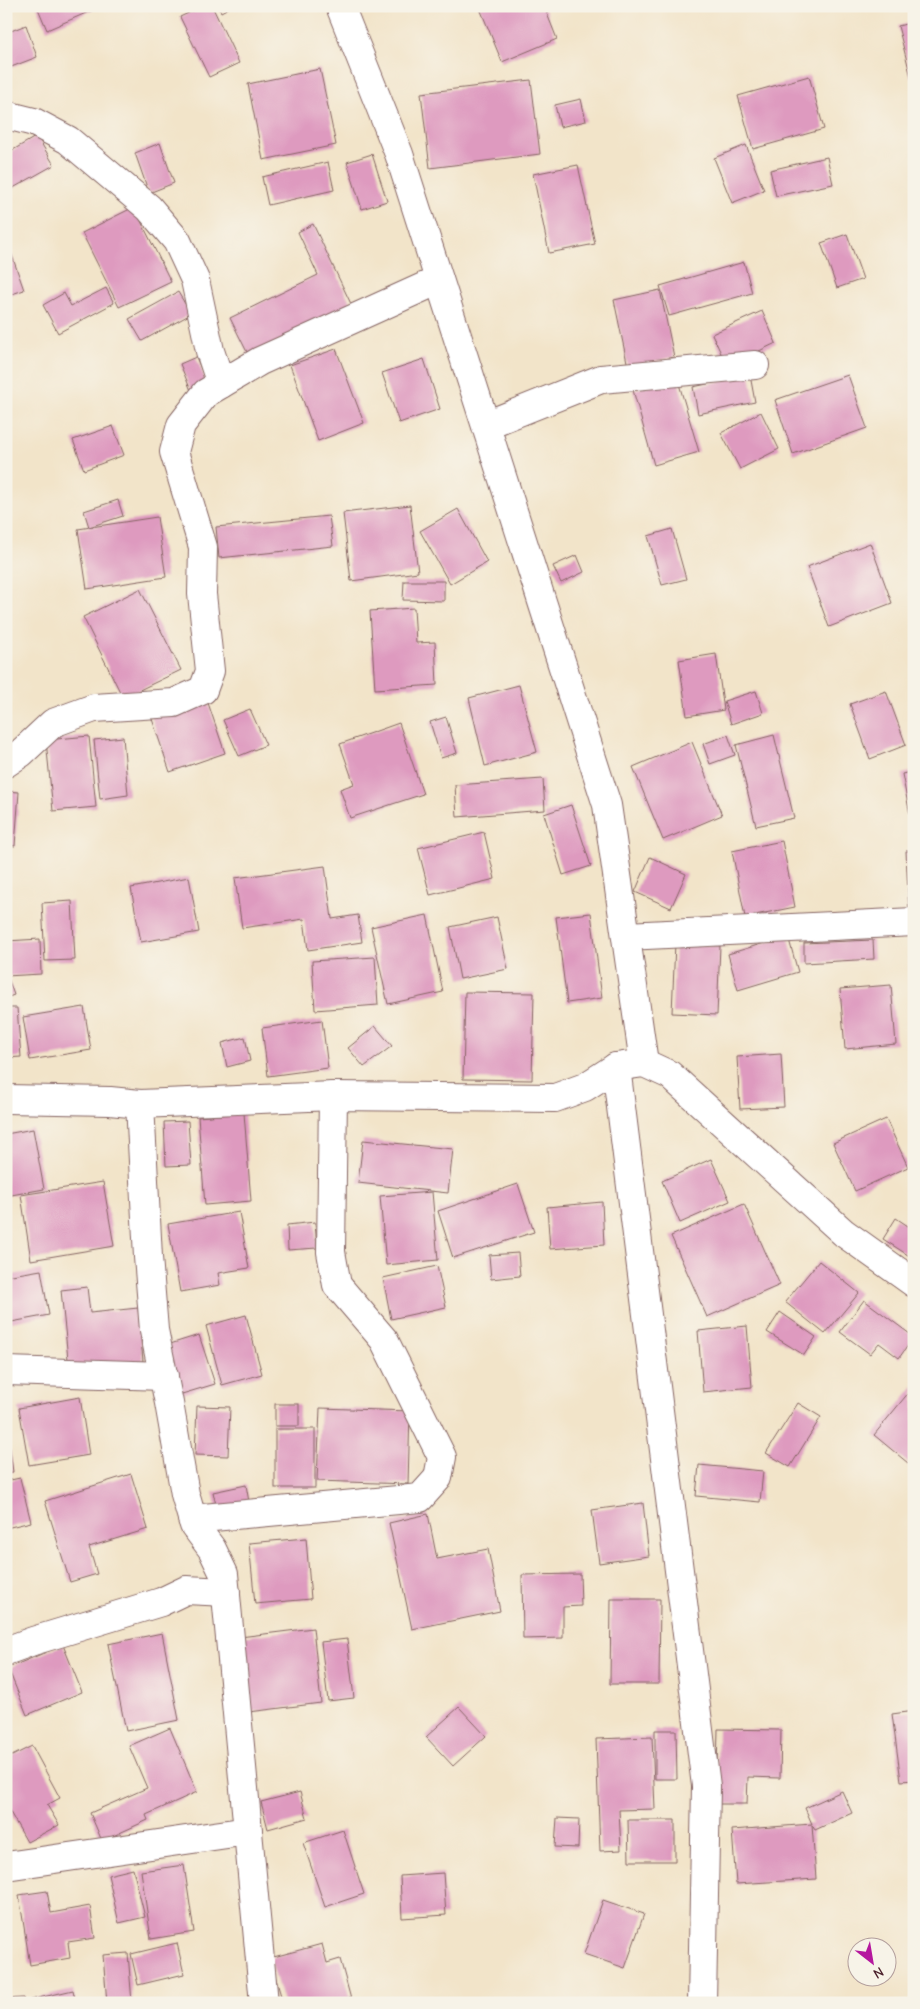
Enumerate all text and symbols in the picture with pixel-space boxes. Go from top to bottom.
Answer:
north arrow [848,1936,898,1986]
text: N [870,1963,887,1982]

